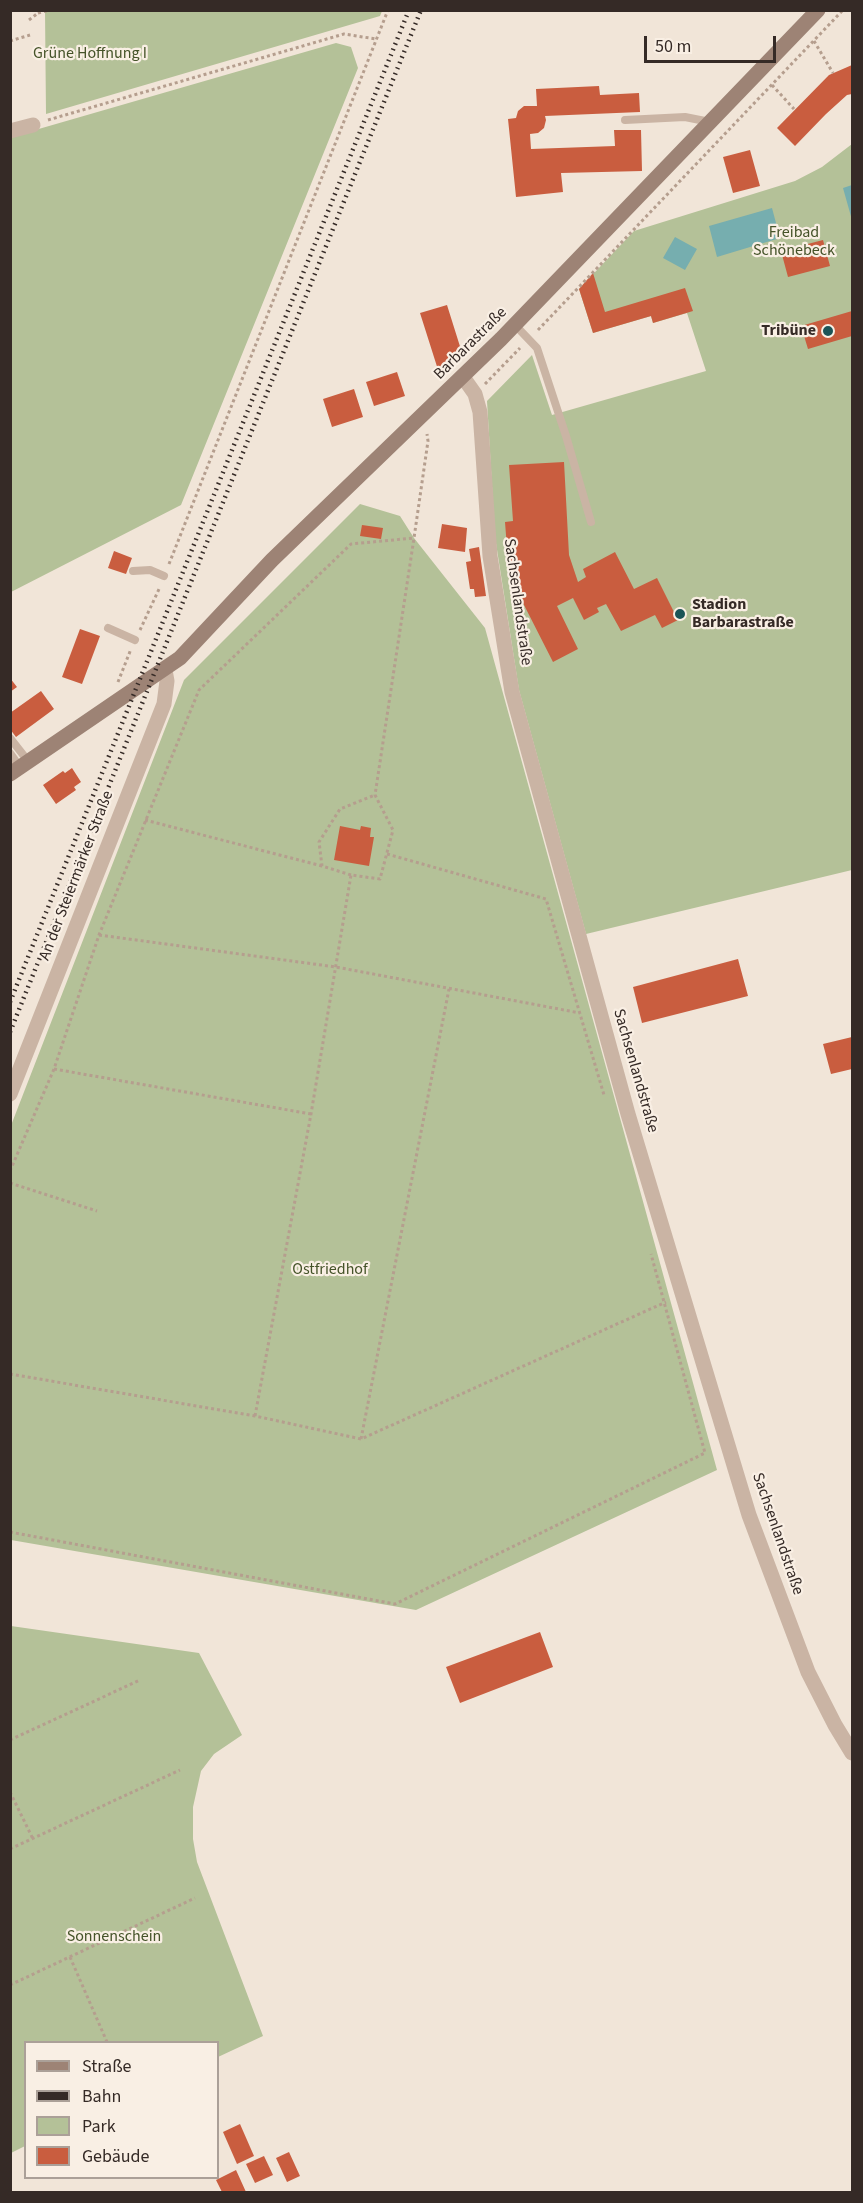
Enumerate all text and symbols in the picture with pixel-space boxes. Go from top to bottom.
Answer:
scale bar [647,24,779,62]
text: 50 m [655,34,691,59]
park label: Grüne Hoffnung I [33,44,147,64]
park label: Freibad Schönebeck [753,223,835,261]
street label: Barbarastraße [431,304,511,384]
place label: Tribüne [761,321,816,341]
marker: Tribüne [821,324,835,338]
street label: Sachsenlandstraße [499,537,535,667]
place label: Stadion Barbarastraße [692,595,794,633]
marker: Stadion Barbarastraße [673,607,687,621]
street label: An der Steiermärker Straße [36,788,118,964]
street label: Sachsenlandstraße [608,1007,662,1135]
park label: Ostfriedhof [292,1260,368,1280]
street label: Sachsenlandstraße [747,1470,807,1598]
park label: Sonnenschein [67,1927,161,1947]
legend [24,2041,219,2179]
text: Straße [82,2054,131,2079]
text: Bahn [82,2084,121,2109]
text: Park [82,2114,116,2139]
text: Gebäude [82,2144,150,2169]

